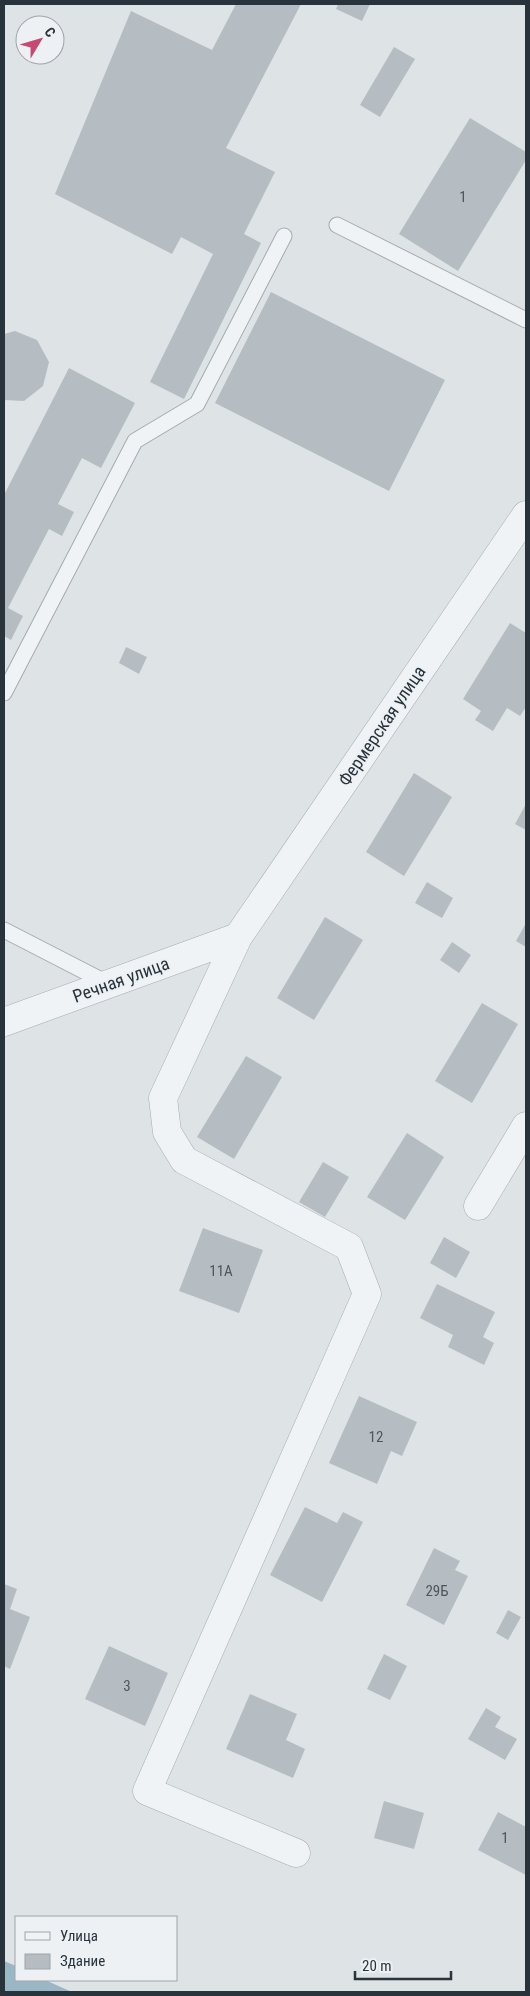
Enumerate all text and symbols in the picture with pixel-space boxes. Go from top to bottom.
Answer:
north arrow [15,15,65,65]
text: С [41,24,59,40]
house number: 1 [459,188,467,206]
street label: Фермерская улица [334,662,430,790]
street label: Речная улица [70,952,172,1007]
house number: 11А [209,1262,233,1280]
house number: 12 [369,1428,383,1446]
house number: 29Б [425,1582,449,1600]
house number: 3 [123,1677,131,1695]
house number: 1 [501,1829,509,1847]
legend [15,1916,178,1981]
text: Улица [60,1927,98,1945]
scale bar [355,1948,451,1980]
text: Здание [60,1952,105,1970]
text: 20 m [362,1957,392,1975]

